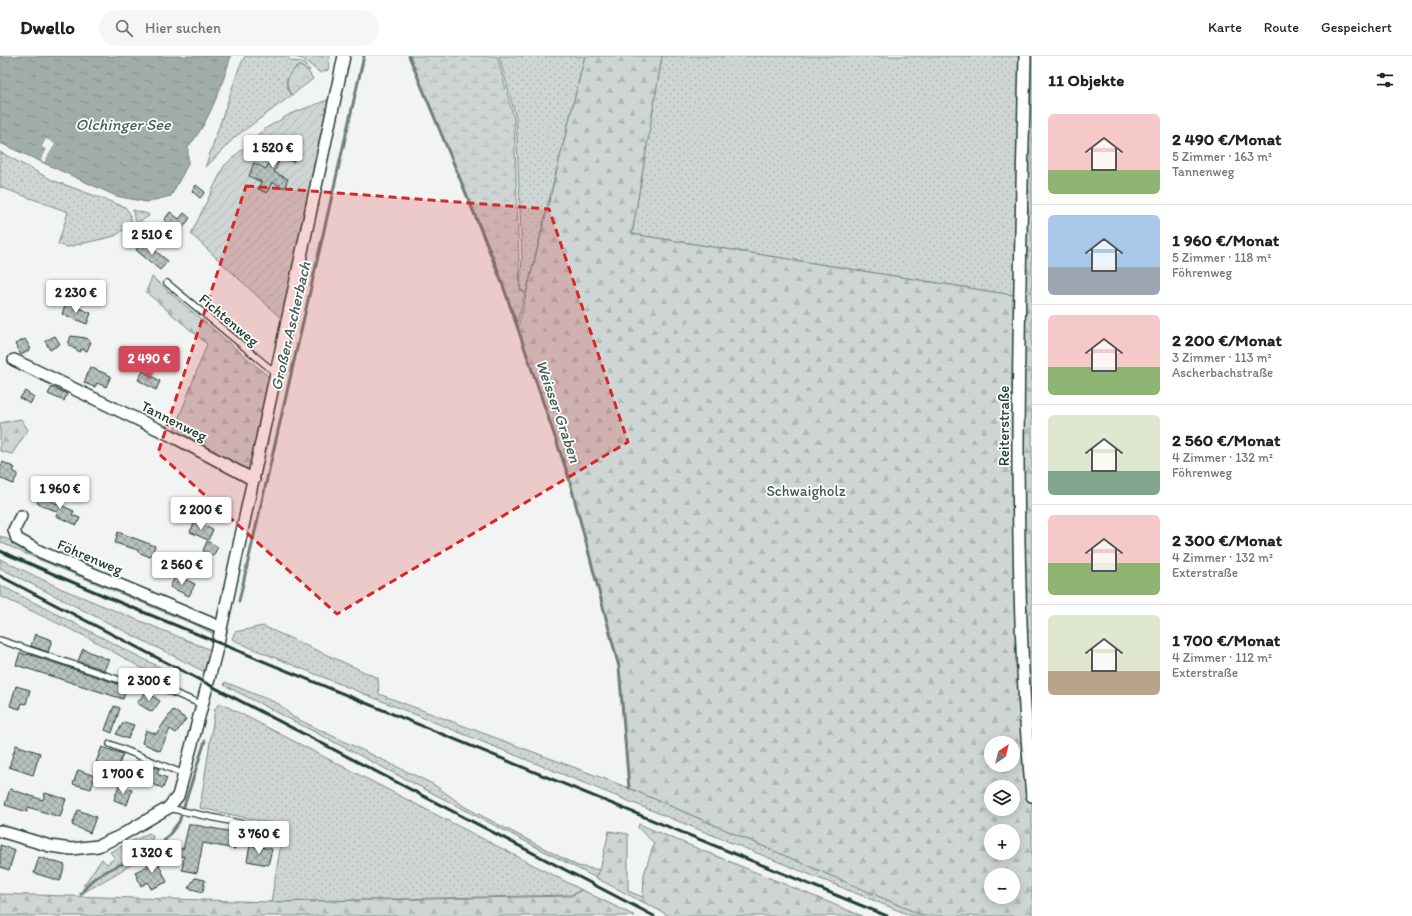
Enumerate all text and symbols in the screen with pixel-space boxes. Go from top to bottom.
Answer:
search box [99,10,379,46]
text: Dwello [20,16,75,39]
icon: search [113,17,135,39]
text: Hier suchen [145,19,221,37]
text: Karte [1208,19,1242,36]
text: Route [1264,19,1299,36]
text: Gespeichert [1321,19,1392,36]
icon: filters [1374,69,1396,91]
text: 11 Objekte [1048,70,1124,90]
water label: Olchinger See [75,115,172,134]
text: 2 490 €/Monat [1172,129,1281,149]
icon: home [1080,130,1128,178]
pin: 1 520 € [236,135,310,169]
text: 1 520 € [253,140,293,155]
text: 5 Zimmer · 163 m² [1172,149,1272,164]
text: Tannenweg [1172,164,1234,179]
pin: 2 510 € [115,222,189,256]
text: 2 510 € [132,227,172,242]
text: 1 960 €/Monat [1172,230,1279,250]
icon: home [1080,231,1128,279]
text: 5 Zimmer · 118 m² [1172,250,1271,265]
water label: Großer Ascherbach [266,259,315,392]
text: Föhrenweg [1172,265,1232,280]
pin: 2 230 € [39,280,113,314]
text: 2 230 € [55,285,97,300]
street label: Fichtenweg [195,290,263,350]
text: 2 200 €/Monat [1172,330,1282,350]
icon: home [1080,331,1128,379]
pin: 2 490 € [112,346,186,380]
text: 3 Zimmer · 113 m² [1172,350,1272,365]
text: 2 490 € [128,351,170,366]
water label: Weisser Graben [532,357,585,466]
text: Ascherbachstraße [1172,365,1273,380]
street label: Reiterstraße [995,386,1013,466]
street label: Tannenweg [138,397,210,446]
text: 2 560 €/Monat [1172,430,1280,450]
icon: home [1080,431,1128,479]
text: 4 Zimmer · 132 m² [1172,450,1273,465]
text: Föhrenweg [1172,465,1232,480]
pin: 1 960 € [23,476,97,510]
text: 1 960 € [40,481,81,496]
park label: Schwaigholz [766,482,846,500]
pin: 2 200 € [164,497,238,531]
text: 2 200 € [180,502,222,517]
text: 2 300 €/Monat [1172,530,1282,550]
icon: home [1080,531,1128,579]
street label: Föhrenweg [55,535,126,579]
text: 4 Zimmer · 132 m² [1172,550,1273,565]
pin: 2 560 € [145,552,219,586]
text: 2 560 € [161,557,203,572]
text: Exterstraße [1172,565,1238,580]
text: 1 700 €/Monat [1172,630,1280,650]
icon: home [1080,631,1128,679]
text: 4 Zimmer · 112 m² [1172,650,1272,665]
text: Exterstraße [1172,665,1238,680]
pin: 2 300 € [112,668,186,702]
text: 2 300 € [127,673,171,688]
north arrow [984,736,1020,772]
map controls [984,736,1020,904]
pin: 1 700 € [86,761,160,795]
text: 1 700 € [102,766,144,781]
button: layers [984,780,1020,816]
pin: 3 760 € [222,821,296,855]
button: + [984,824,1020,860]
text: 3 760 € [238,826,280,841]
pin: 1 320 € [115,840,189,874]
text: 1 320 € [131,845,173,860]
button: − [984,868,1020,904]

